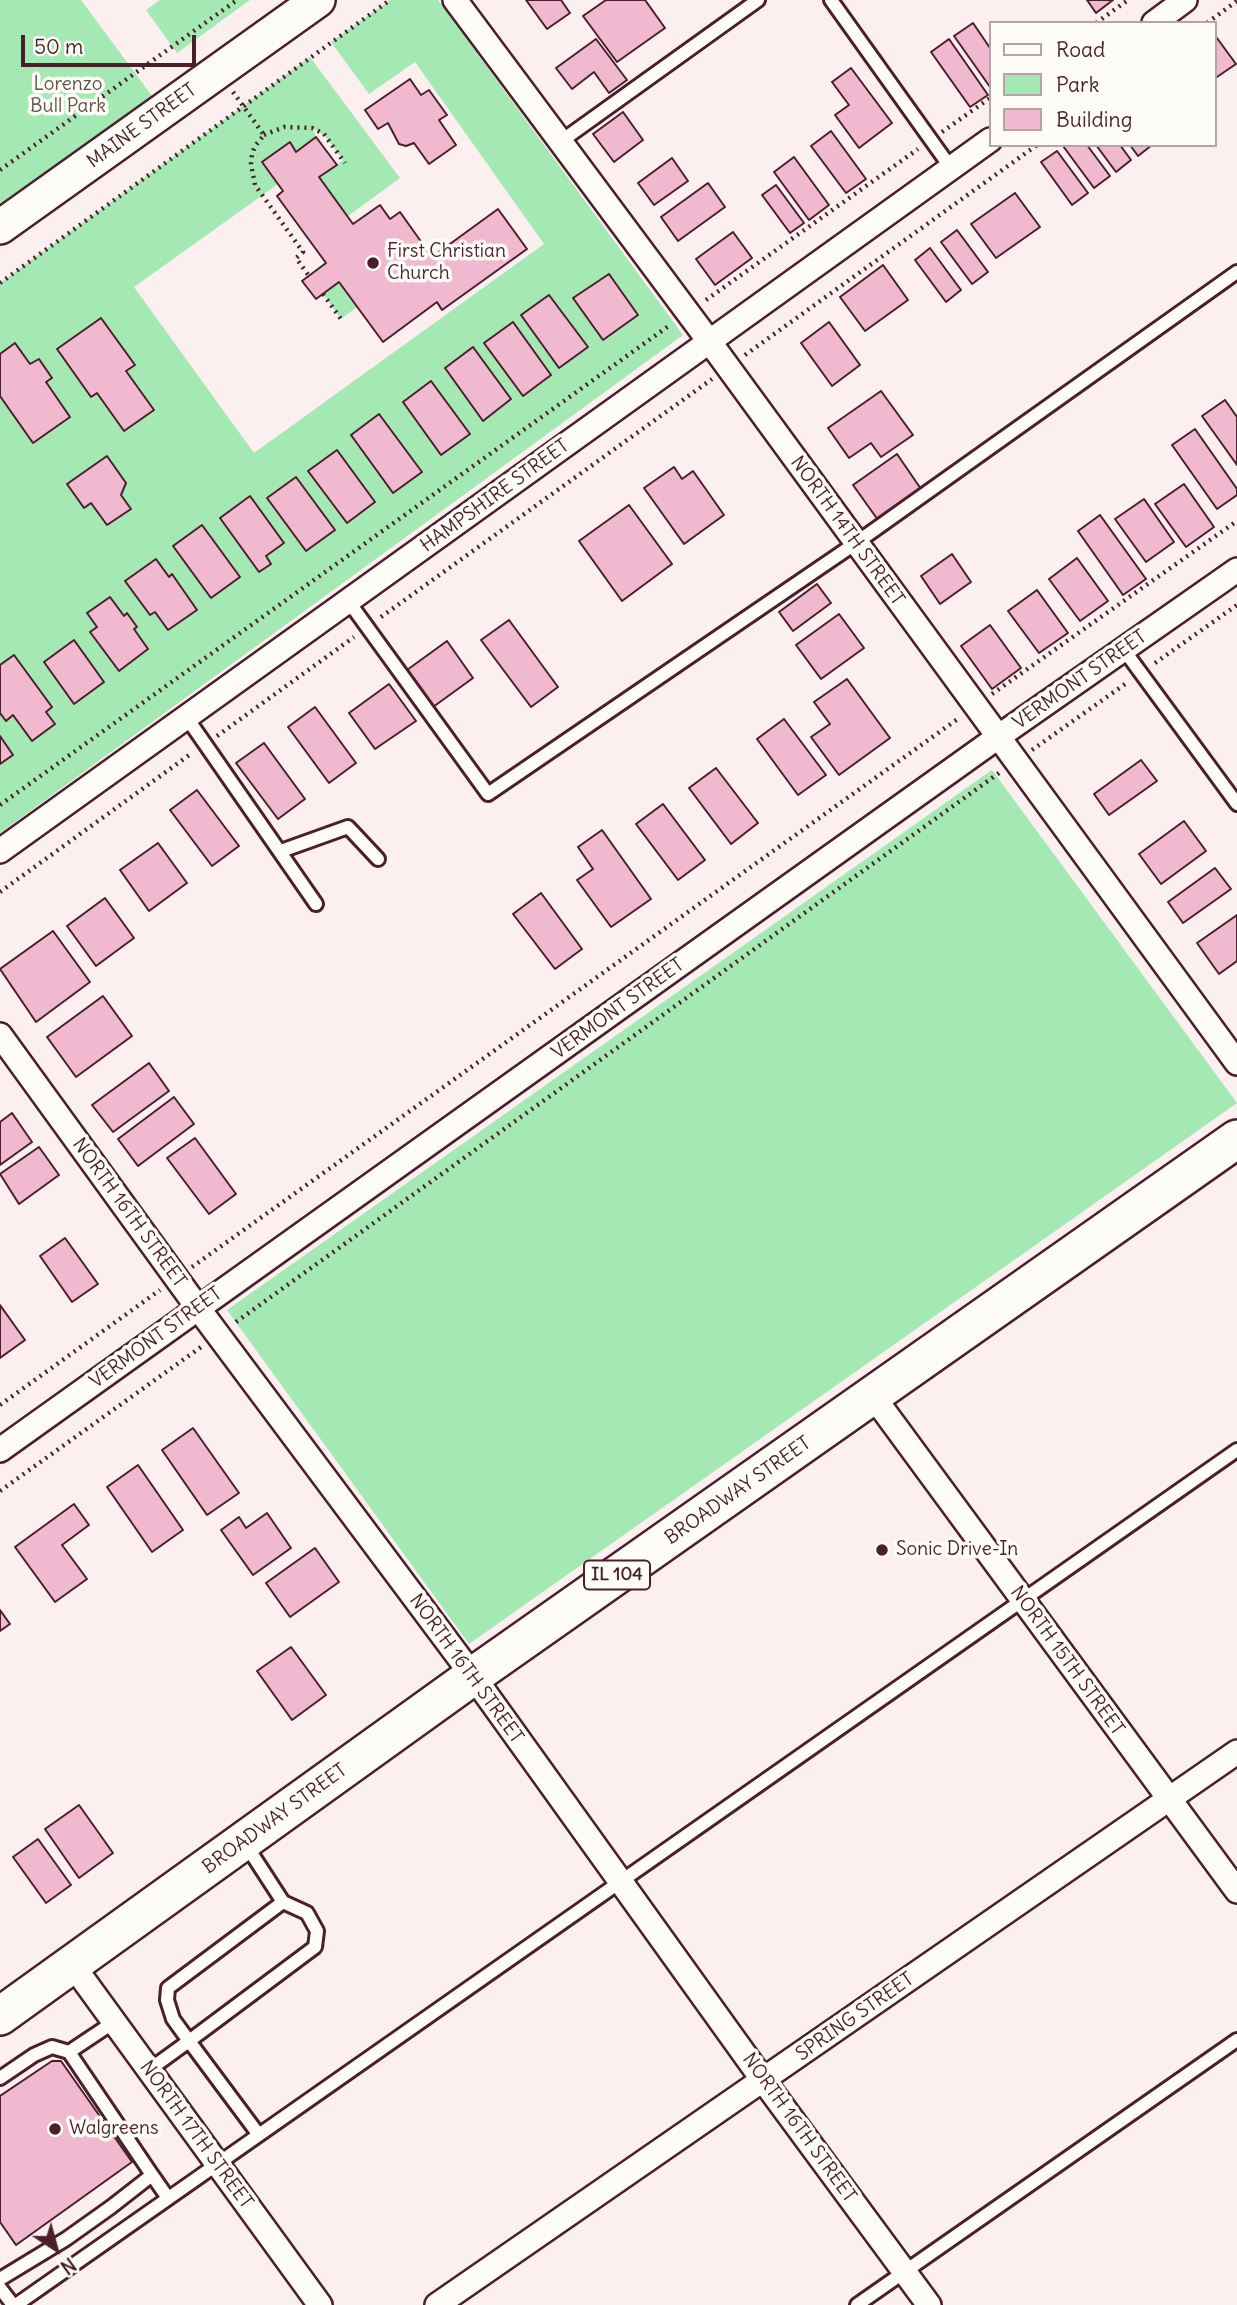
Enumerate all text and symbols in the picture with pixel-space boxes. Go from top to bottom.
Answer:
scale bar [24,21,200,65]
legend [988,21,1216,147]
text: 50 m [34,33,83,60]
text: Road [1056,36,1105,63]
text: Park [1056,71,1099,98]
park label: Lorenzo Bull Park [30,74,106,118]
street label: MAINE STREET [83,79,201,173]
text: Building [1056,106,1132,133]
place label: First Christian Church [387,241,506,285]
marker: First Christian Church [365,255,381,271]
street label: HAMPSHIRE STREET [416,435,574,557]
street label: NORTH 14TH STREET [785,452,909,610]
street label: VERMONT STREET [1009,625,1151,735]
street label: VERMONT STREET [548,953,688,1065]
street label: NORTH 16TH STREET [67,1134,191,1292]
street label: VERMONT STREET [86,1282,226,1394]
street label: BROADWAY STREET [661,1432,815,1550]
place label: Sonic Drive-In [896,1539,1018,1561]
marker: Sonic Drive-In [874,1542,890,1558]
road number: IL 104 [584,1560,650,1590]
street label: NORTH 15TH STREET [1005,1582,1129,1740]
street label: NORTH 16TH STREET [404,1590,528,1748]
street label: BROADWAY STREET [198,1759,352,1879]
street label: SPRING STREET [792,1968,918,2066]
street label: NORTH 16TH STREET [737,2049,861,2207]
street label: NORTH 17TH STREET [135,2057,257,2213]
place label: Walgreens [69,2118,159,2140]
marker: Walgreens [47,2121,63,2137]
north arrow [21,2214,91,2284]
text: N [56,2252,81,2280]

